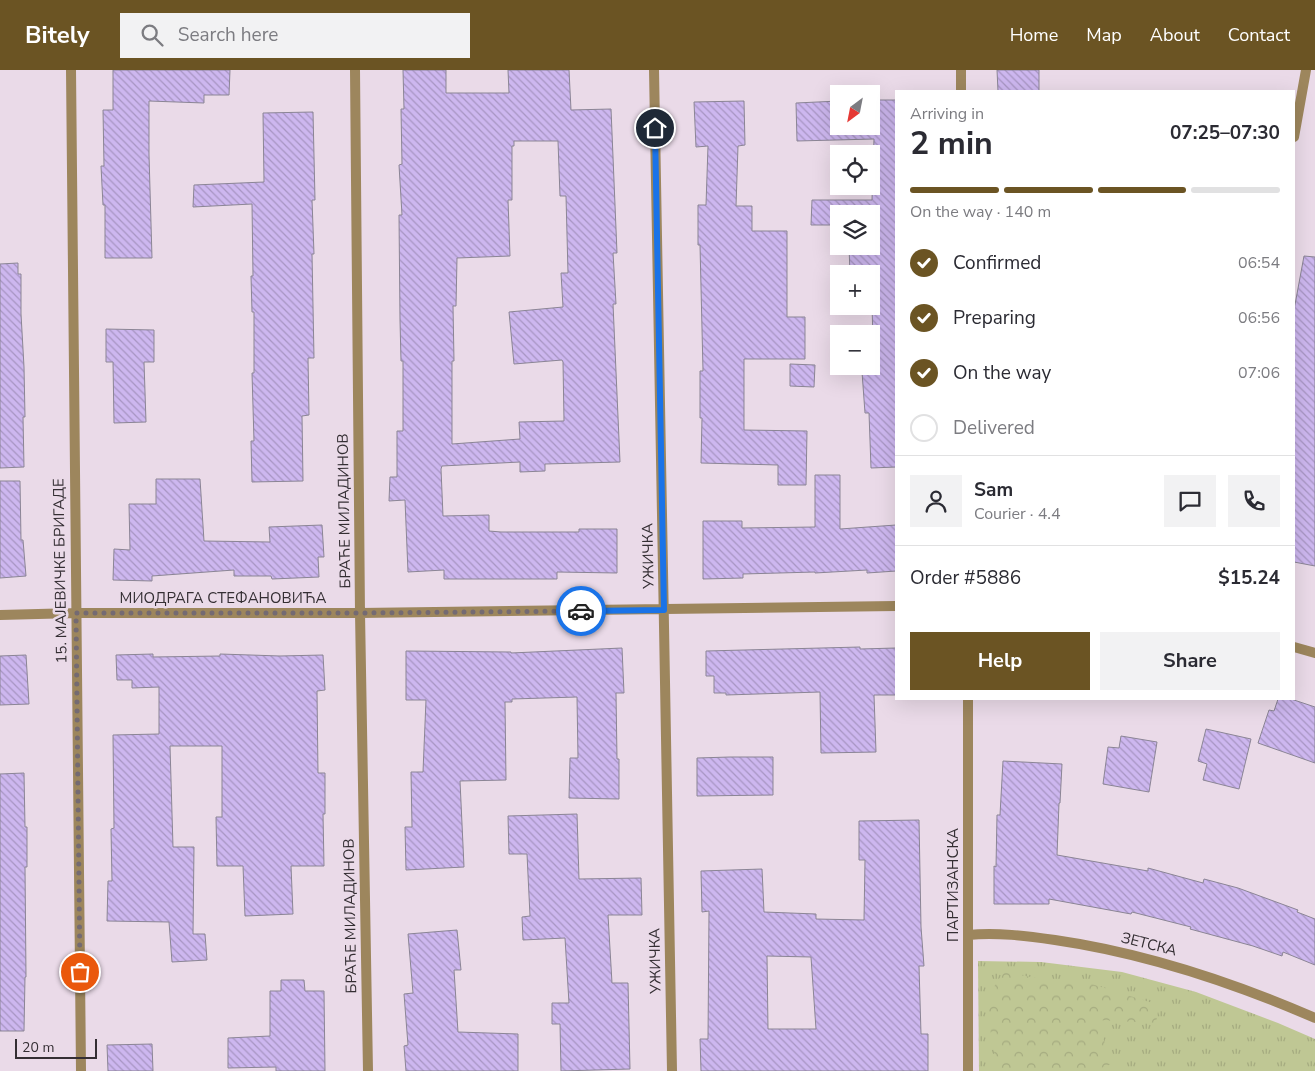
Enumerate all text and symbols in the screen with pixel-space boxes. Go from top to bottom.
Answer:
search box [120,13,470,58]
text: Bitely [25,19,90,51]
icon: search [138,21,166,49]
text: Search here [178,22,278,48]
text: Home [1010,23,1058,47]
text: Map [1086,23,1122,47]
text: About [1150,23,1200,47]
text: Contact [1228,23,1290,47]
north arrow [830,85,880,135]
map controls [830,85,880,375]
text: Arriving in [910,103,984,125]
pin [634,107,676,149]
icon: home [641,114,669,142]
text: 07:25–07:30 [1170,120,1280,146]
text: 2 min [910,122,993,165]
button: locate [830,145,880,195]
text: On the way · 140 m [910,201,1051,223]
button: layers [830,205,880,255]
icon: check [910,249,938,277]
text: Confirmed [953,250,1041,276]
text: 06:54 [1238,252,1280,274]
button: + [830,265,880,315]
icon: check [910,304,938,332]
text: Preparing [953,305,1036,331]
text: 06:56 [1238,307,1280,329]
button: − [830,325,880,375]
icon: check [910,359,938,387]
text: On the way [953,360,1051,386]
text: 07:06 [1238,362,1280,384]
text: Delivered [953,415,1035,441]
street label: БРАЋЕ МИЛАДИНОВ [333,433,355,589]
button: person [910,475,962,527]
button: chat [1164,475,1216,527]
button: phone [1228,475,1280,527]
text: Sam [974,477,1013,503]
street label: 15. МАЈЕВИЧКЕ БРИГАДЕ [48,478,72,664]
text: Courier · 4.4 [974,503,1060,525]
street label: УЖИЧКА [637,523,659,590]
text: Order #5886 [910,565,1021,591]
text: $15.24 [1218,565,1280,591]
courier [556,586,606,636]
street label: МИОДРАГА СТЕФАНОВИЋА [120,588,326,608]
icon: car [567,597,595,625]
button: Help [910,632,1090,690]
button: Share [1100,632,1280,690]
street label: ПАРТИЗАНСКА [943,828,963,942]
street label: БРАЋЕ МИЛАДИНОВ [339,838,361,994]
street label: ЗЕТСКА [1119,927,1179,961]
street label: УЖИЧКА [644,928,666,995]
pin [59,951,101,993]
icon: bag [66,958,94,986]
scale bar [15,1036,98,1059]
text: 20 m [22,1038,54,1057]

